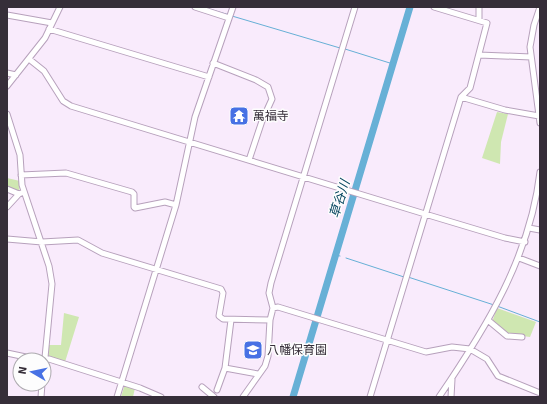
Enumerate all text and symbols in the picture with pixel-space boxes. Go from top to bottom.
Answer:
temple icon: 萬福寺 [228,105,250,127]
place label: 萬福寺 [253,109,289,124]
water label: 草谷川 [327,176,354,220]
school or university icon: 八幡保育園 [242,339,264,361]
place label: 八幡保育園 [267,343,327,358]
north arrow [12,352,52,392]
text: N [16,366,30,375]

